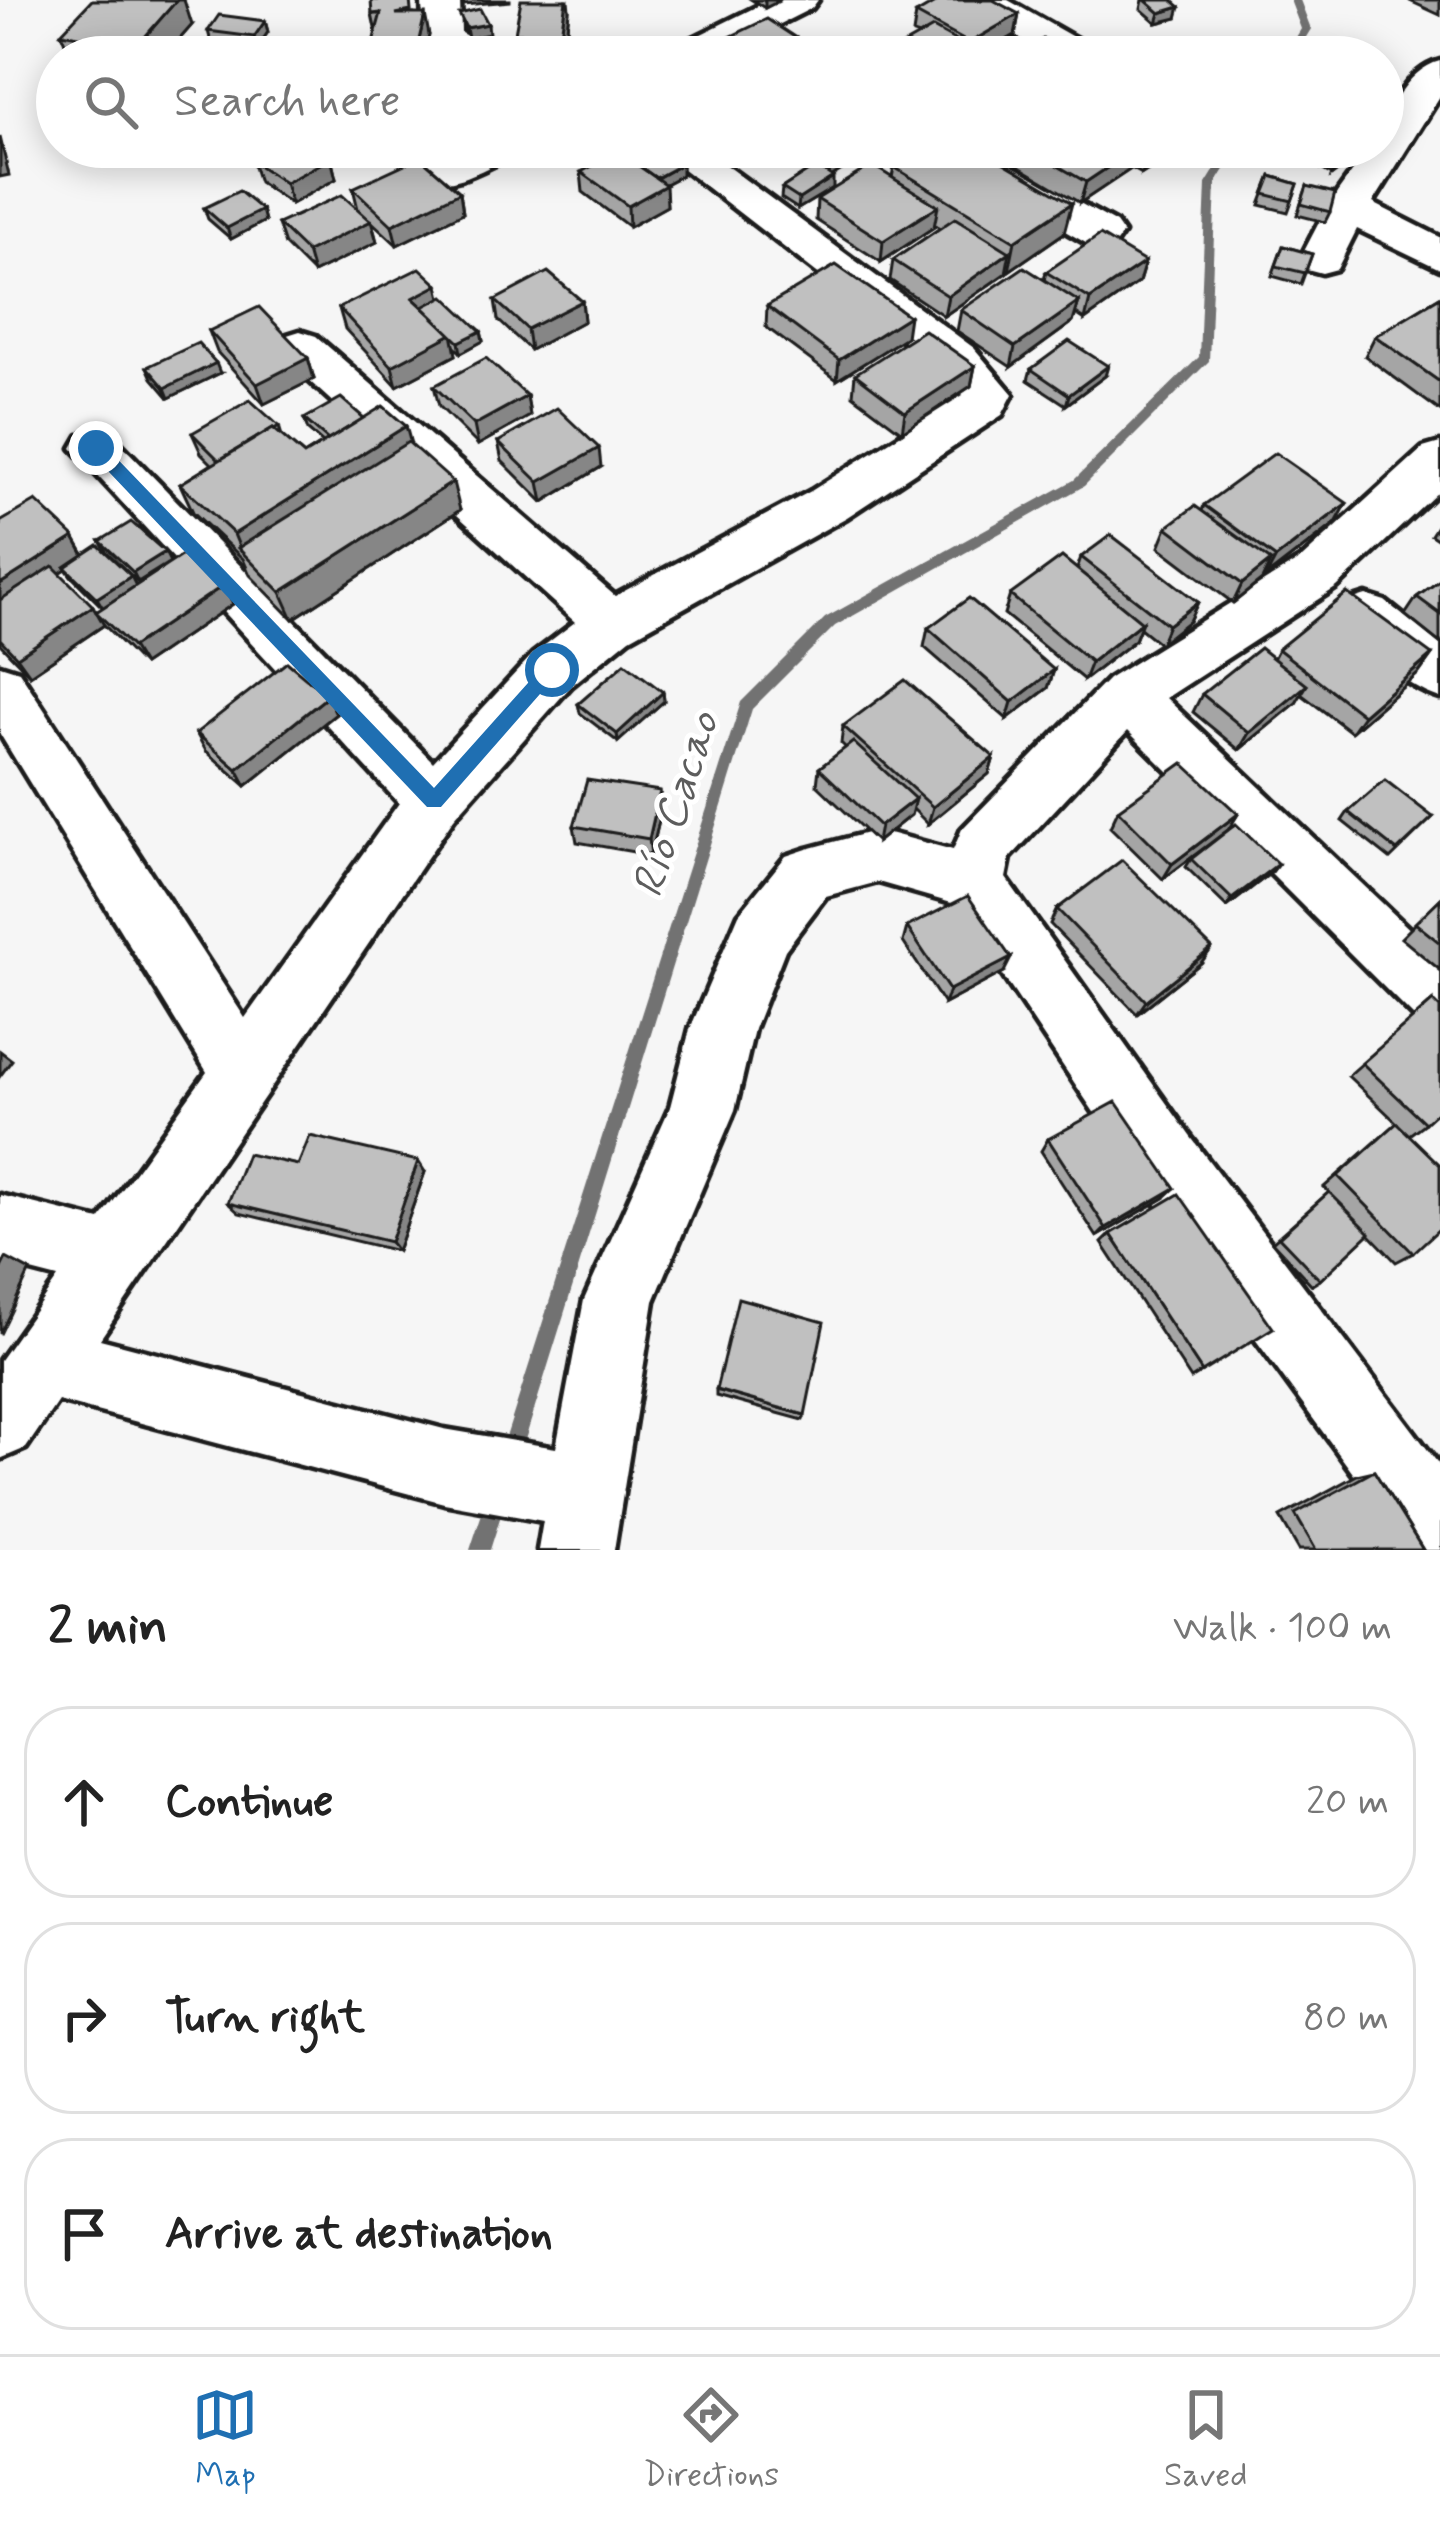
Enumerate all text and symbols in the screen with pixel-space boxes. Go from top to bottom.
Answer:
search box [36,36,1404,168]
icon: search [78,69,144,135]
text: Search here [174,73,401,132]
route end [69,421,123,475]
route start [525,643,579,697]
water label: Río Cacao [619,703,735,905]
text: 2 min [48,1595,168,1661]
text: Walk · 100 m [1173,1603,1392,1654]
icon: ahead [51,1769,117,1835]
text: Continue [165,1773,333,1832]
text: 20 m [1306,1777,1389,1828]
icon: right [51,1985,117,2051]
text: Turn right [165,1989,365,2048]
text: 80 m [1303,1993,1389,2044]
icon: arrive [51,2201,117,2267]
text: Arrive at destination [165,2205,553,2264]
tab: Map [192,2382,258,2498]
tab: Directions [643,2382,779,2498]
tab: Saved [1164,2382,1248,2498]

